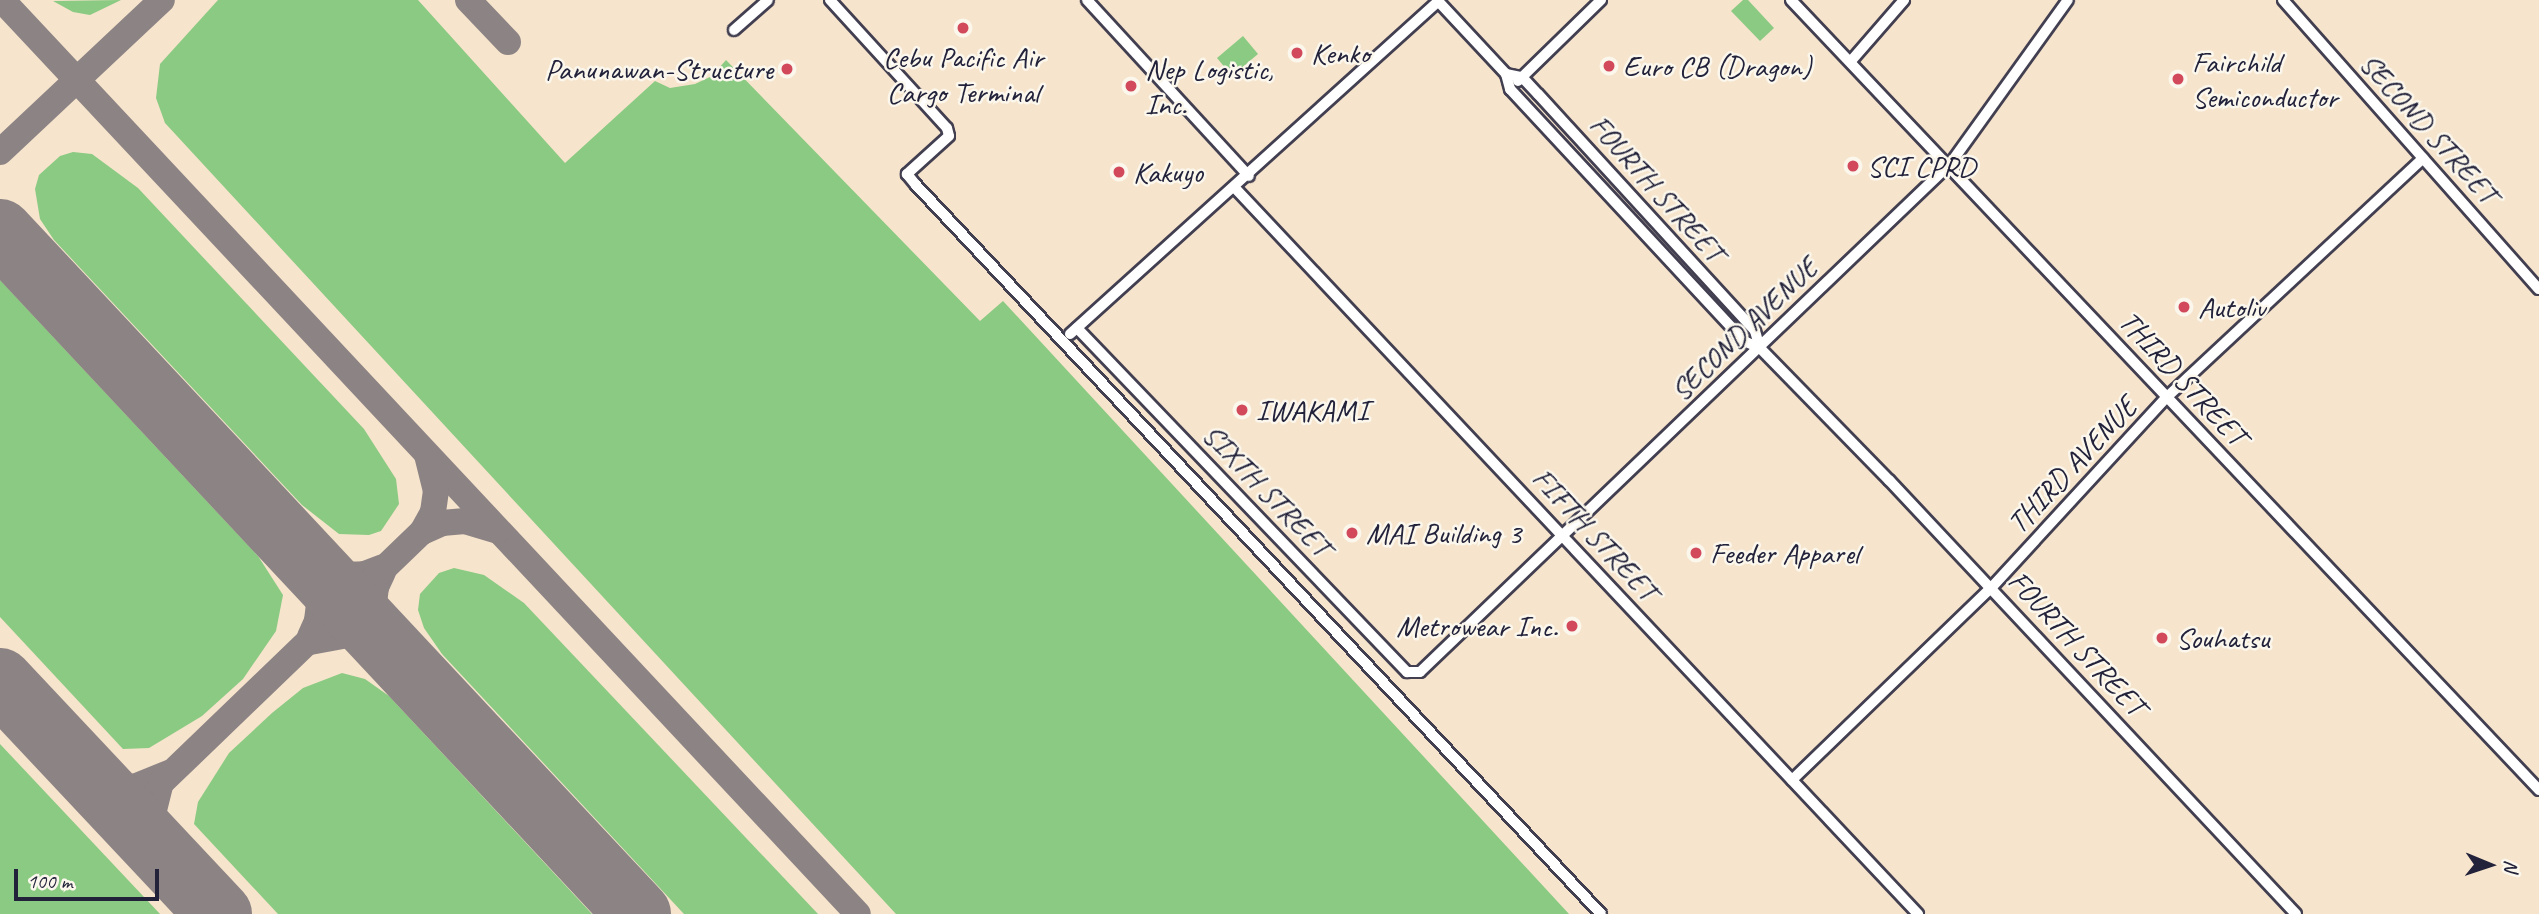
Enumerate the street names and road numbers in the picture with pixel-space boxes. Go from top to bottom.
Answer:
street label: SECOND STREET [2353,46,2505,210]
street label: FOURTH STREET [1582,108,1732,268]
street label: SECOND AVENUE [1663,250,1825,408]
street label: THIRD STREET [2112,303,2254,453]
street label: THIRD AVENUE [2000,389,2144,541]
street label: SIXTH STREET [1195,417,1339,563]
street label: FIFTH STREET [1525,461,1665,607]
street label: FOURTH STREET [2001,563,2153,723]

